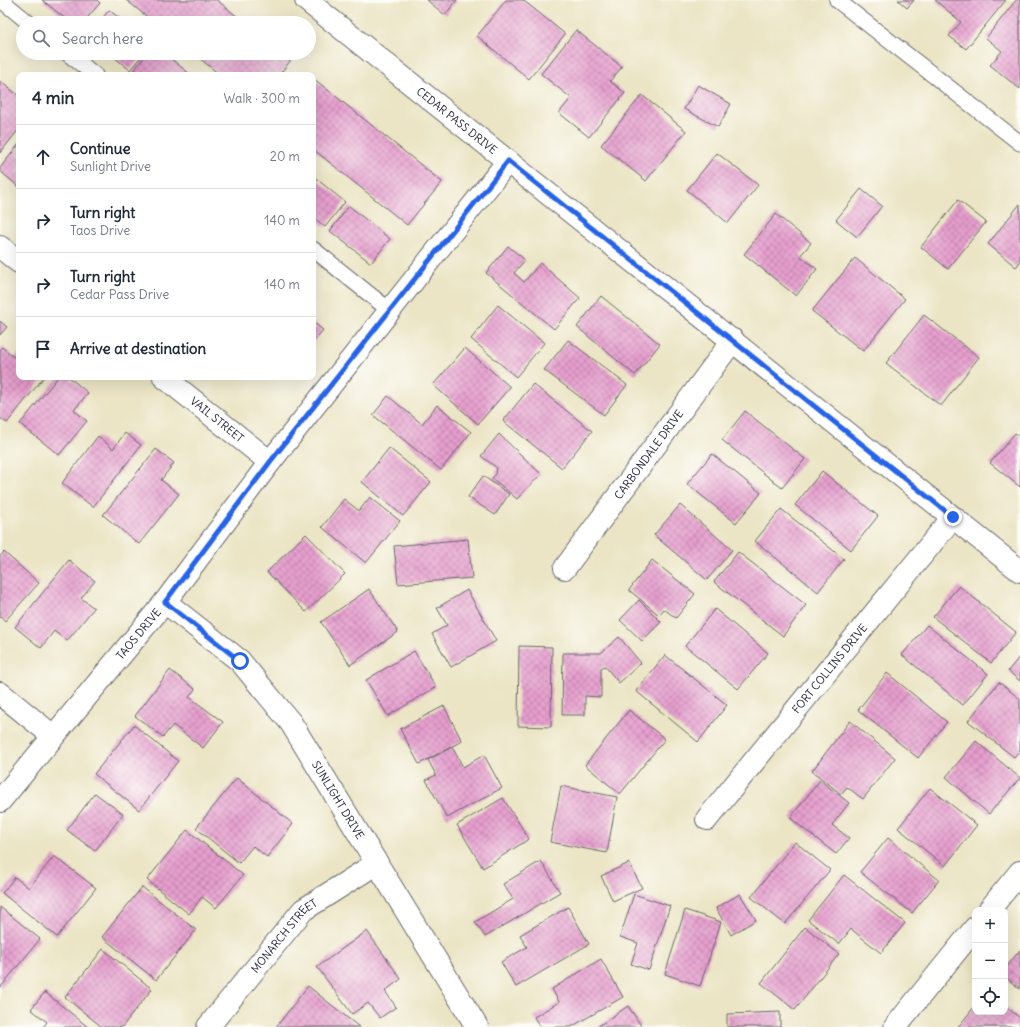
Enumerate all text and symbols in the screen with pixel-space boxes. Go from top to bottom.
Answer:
search box [16,16,316,60]
icon: search [30,27,52,49]
text: Search here [62,29,143,48]
street label: CEDAR PASS DRIVE [414,84,500,157]
text: 4 min [32,87,74,109]
text: Walk · 300 m [224,90,300,107]
text: Continue [70,139,131,158]
icon: ahead [32,146,54,168]
text: 20 m [270,148,300,165]
text: Sunlight Drive [70,158,151,175]
text: Turn right [70,203,135,222]
icon: right [32,210,54,232]
text: 140 m [264,212,300,229]
text: Taos Drive [70,222,130,239]
text: Turn right [70,267,135,286]
icon: right [32,274,54,296]
text: 140 m [264,276,300,293]
text: Cedar Pass Drive [70,286,169,303]
icon: arrive [32,338,54,360]
text: Arrive at destination [70,339,206,358]
street label: VAIL STREET [187,394,247,445]
street label: CARBONDALE DRIVE [611,407,686,502]
route end [944,508,962,526]
street label: TAOS DRIVE [113,605,164,663]
street label: FORT COLLINS DRIVE [789,621,870,716]
route start [231,652,249,670]
street label: SUNLIGHT DRIVE [309,758,367,842]
street label: MONARCH STREET [248,896,320,976]
map controls [972,907,1008,1015]
button: + [972,907,1008,943]
button: − [972,943,1008,979]
button: locate [972,979,1008,1015]

